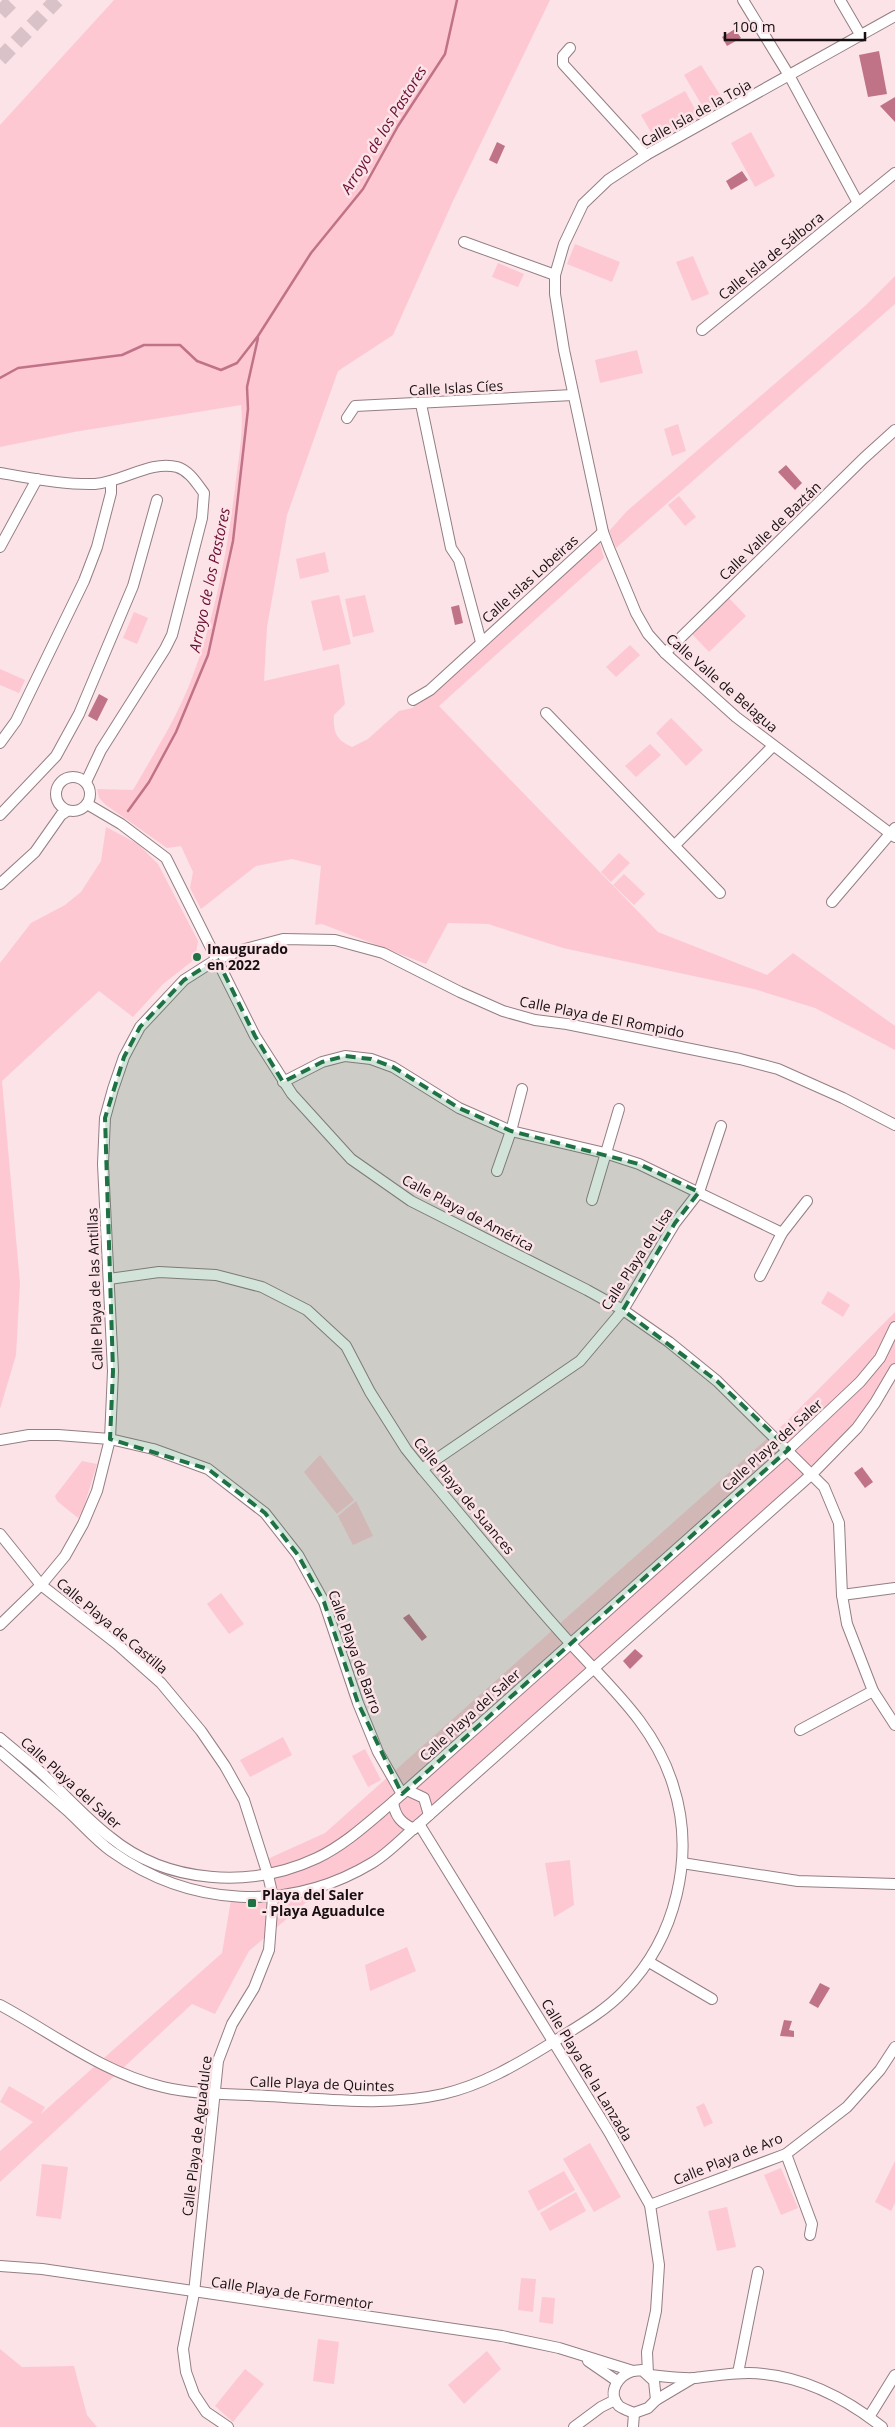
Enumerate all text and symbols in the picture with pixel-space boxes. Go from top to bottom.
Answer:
scale bar [725,10,865,42]
text: 100 m [732,16,776,36]
water label: Arroyo de los Pastores [335,61,431,198]
street label: Calle Isla de la Toja [637,74,754,151]
street label: Calle Isla de Sálbora [714,207,827,304]
street label: Calle Islas Cíes [408,376,504,399]
street label: Calle Valle de Baztán [715,477,825,584]
water label: Arroyo de los Pastores [184,505,234,655]
street label: Calle Islas Lobeiras [478,530,582,627]
street label: Calle Valle de Belagua [662,629,782,736]
place label: Inaugurado en 2022 [207,939,288,974]
marker: Inaugurado en 2022 [191,951,203,963]
street label: Calle Playa de El Rompido [518,991,686,1042]
street label: Calle Playa de América [399,1170,538,1255]
street label: Calle Playa de Lisa [596,1204,677,1314]
street label: Calle Playa de las Antillas [82,1207,107,1371]
street label: Calle Playa del Saler [717,1394,826,1495]
street label: Calle Playa de Suances [410,1433,519,1558]
street label: Calle Playa de Castilla [53,1573,172,1678]
street label: Calle Playa de Barro [324,1587,387,1716]
street label: Calle Playa del Saler [415,1664,524,1765]
street label: Calle Playa del Saler [17,1732,126,1833]
place label: Playa del Saler - Playa Aguadulce [262,1885,385,1920]
marker: Playa del Saler - Playa Aguadulce [246,1897,258,1909]
street label: Calle Playa de la Lanzada [537,1995,637,2144]
street label: Calle Playa de Aguadulce [177,2055,216,2217]
street label: Calle Playa de Quintes [249,2071,395,2096]
street label: Calle Playa de Aro [670,2128,785,2189]
street label: Calle Playa de Formentor [210,2272,375,2313]

